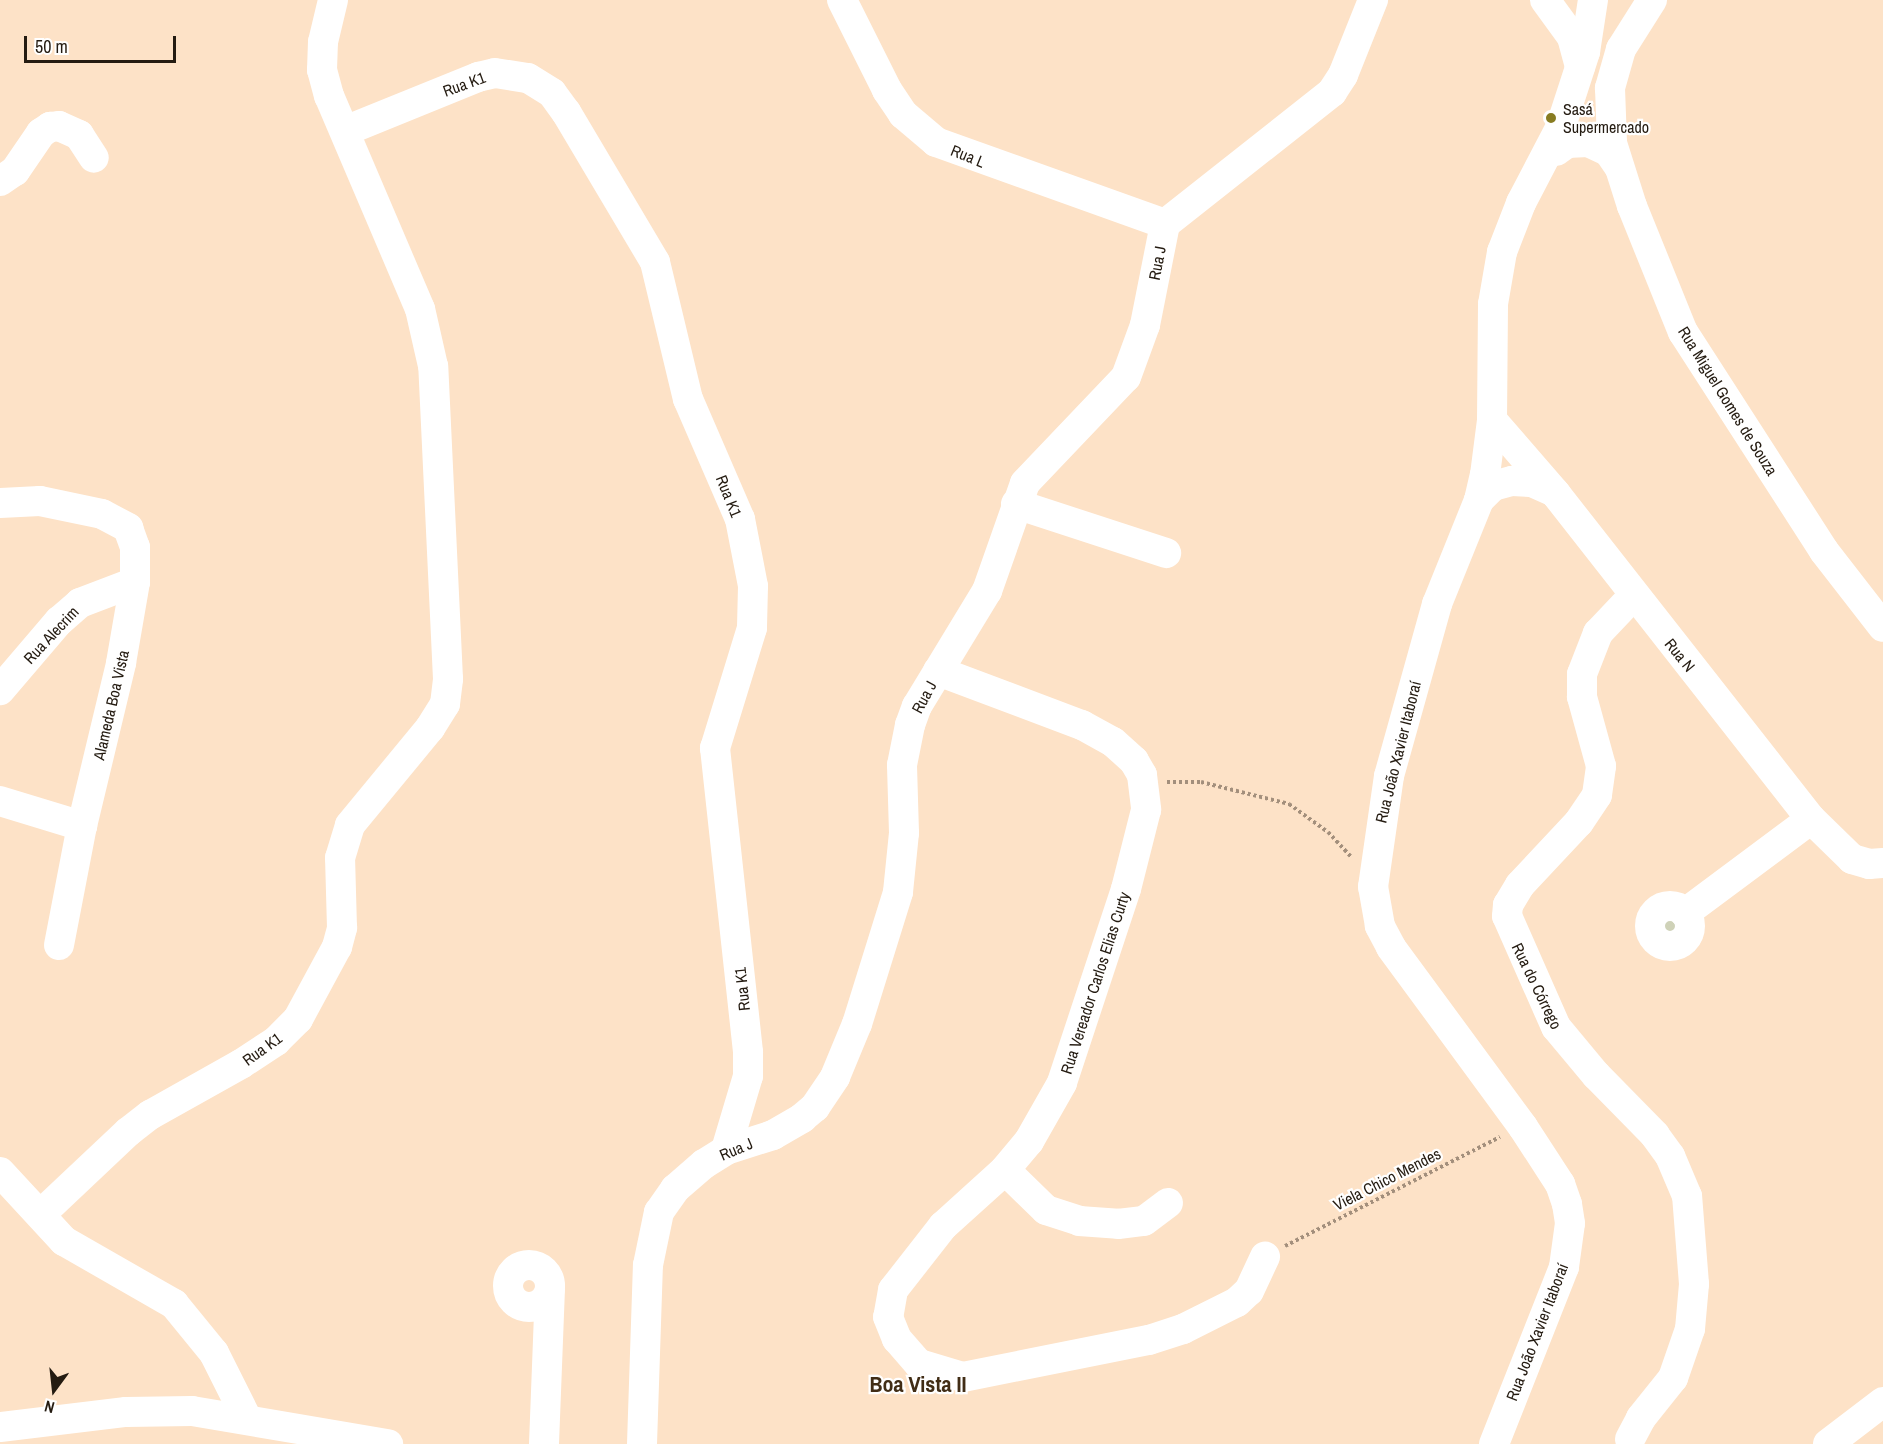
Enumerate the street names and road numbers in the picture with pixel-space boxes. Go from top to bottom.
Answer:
street label: Rua K1 [440,67,488,101]
street label: Rua L [948,141,988,171]
street label: Rua J [1144,244,1170,282]
street label: Rua Miguel Gomes de Souza [1674,323,1782,479]
street label: Rua K1 [712,472,746,520]
street label: Rua Alecrim [19,602,83,668]
street label: Rua N [1661,635,1699,675]
street label: Alameda Boa Vista [89,648,133,762]
street label: Rua J [907,677,941,717]
street label: Rua João Xavier Itaboraí [1371,679,1425,825]
street label: Rua Vereador Carlos Elias Curty [1056,890,1134,1076]
street label: Rua do Córrego [1508,940,1566,1032]
street label: Rua K1 [730,966,754,1012]
street label: Rua K1 [239,1028,285,1070]
street label: Rua J [716,1133,756,1165]
street label: Viela Chico Mendes [1330,1144,1444,1214]
street label: Rua João Xavier Itaboraí [1502,1261,1572,1403]

